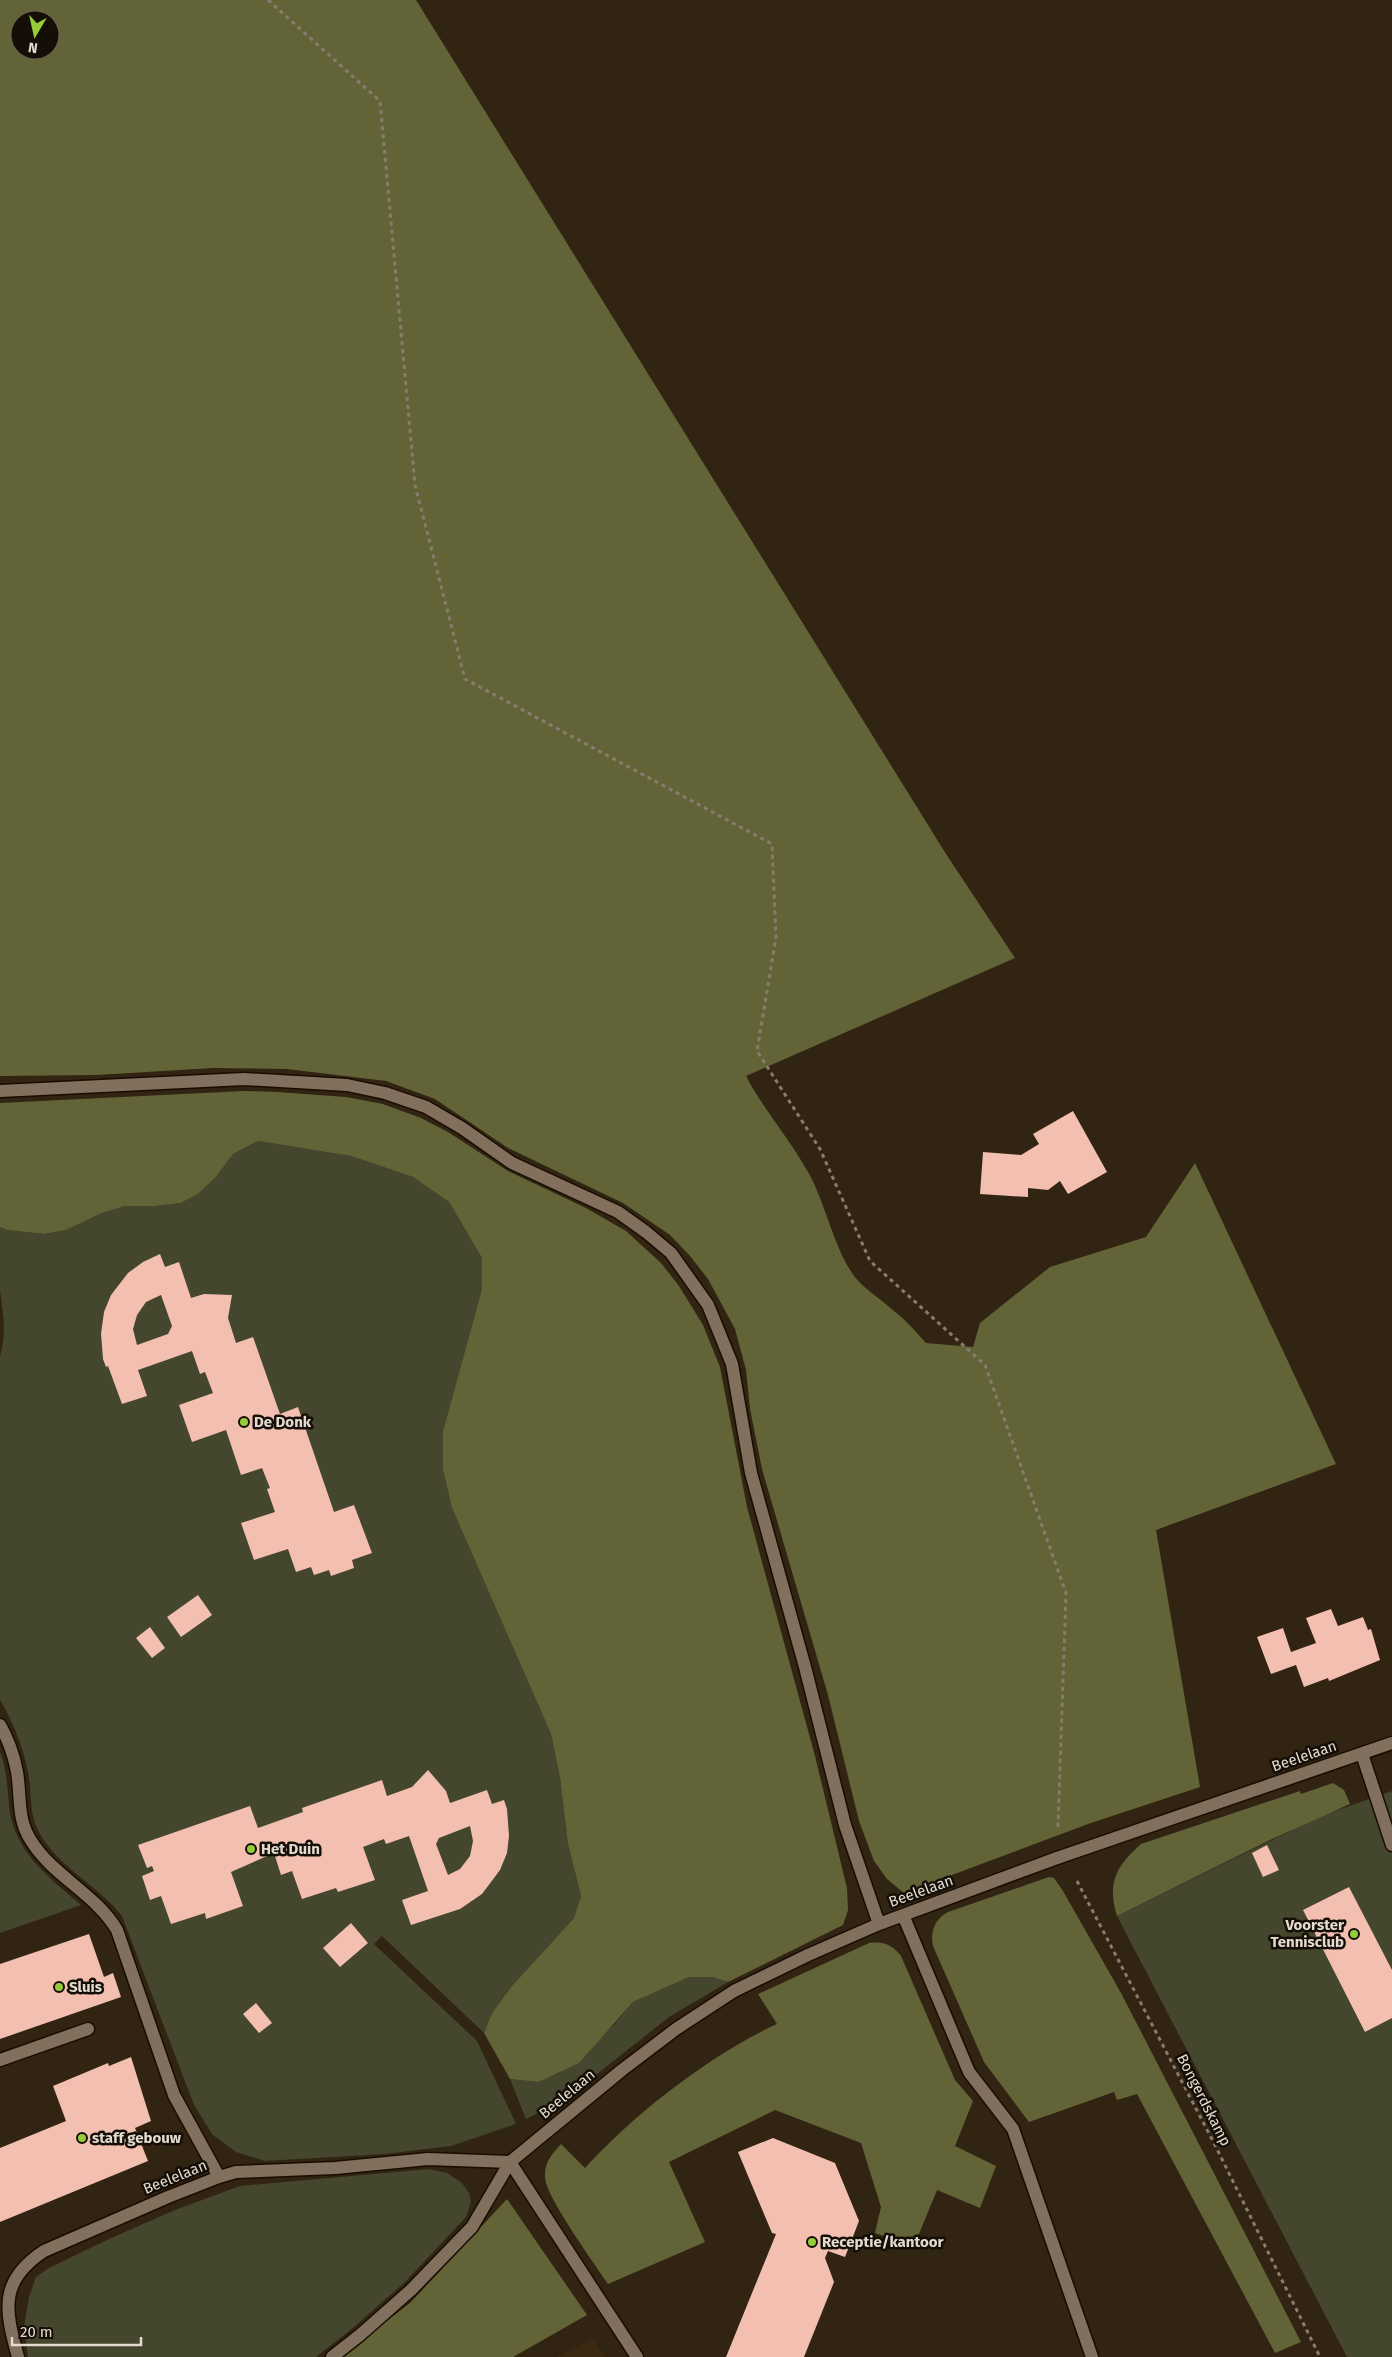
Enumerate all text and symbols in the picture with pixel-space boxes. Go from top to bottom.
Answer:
north arrow [10,10,60,60]
text: N [27,38,39,56]
place label: De Donk [254,1413,312,1431]
marker: De Donk [238,1416,250,1428]
street label: Beelelaan [1269,1737,1339,1775]
place label: Het Duin [261,1840,320,1858]
marker: Het Duin [245,1843,257,1855]
street label: Beelelaan [886,1871,956,1911]
place label: Voorster Tennisclub [1270,1916,1345,1951]
marker: Voorster Tennisclub [1348,1928,1360,1940]
place label: Sluis [69,1978,102,1996]
marker: Sluis [53,1981,65,1993]
street label: Bongerdskamp [1173,2051,1235,2149]
street label: Beelelaan [535,2065,599,2123]
place label: staff gebouw [92,2129,182,2147]
marker: staff gebouw [76,2132,88,2144]
street label: Beelelaan [140,2156,210,2198]
place label: Receptie/kantoor [822,2233,945,2251]
marker: Receptie/kantoor [806,2236,818,2248]
scale bar [12,2314,141,2346]
text: 20 m [20,2323,53,2341]

